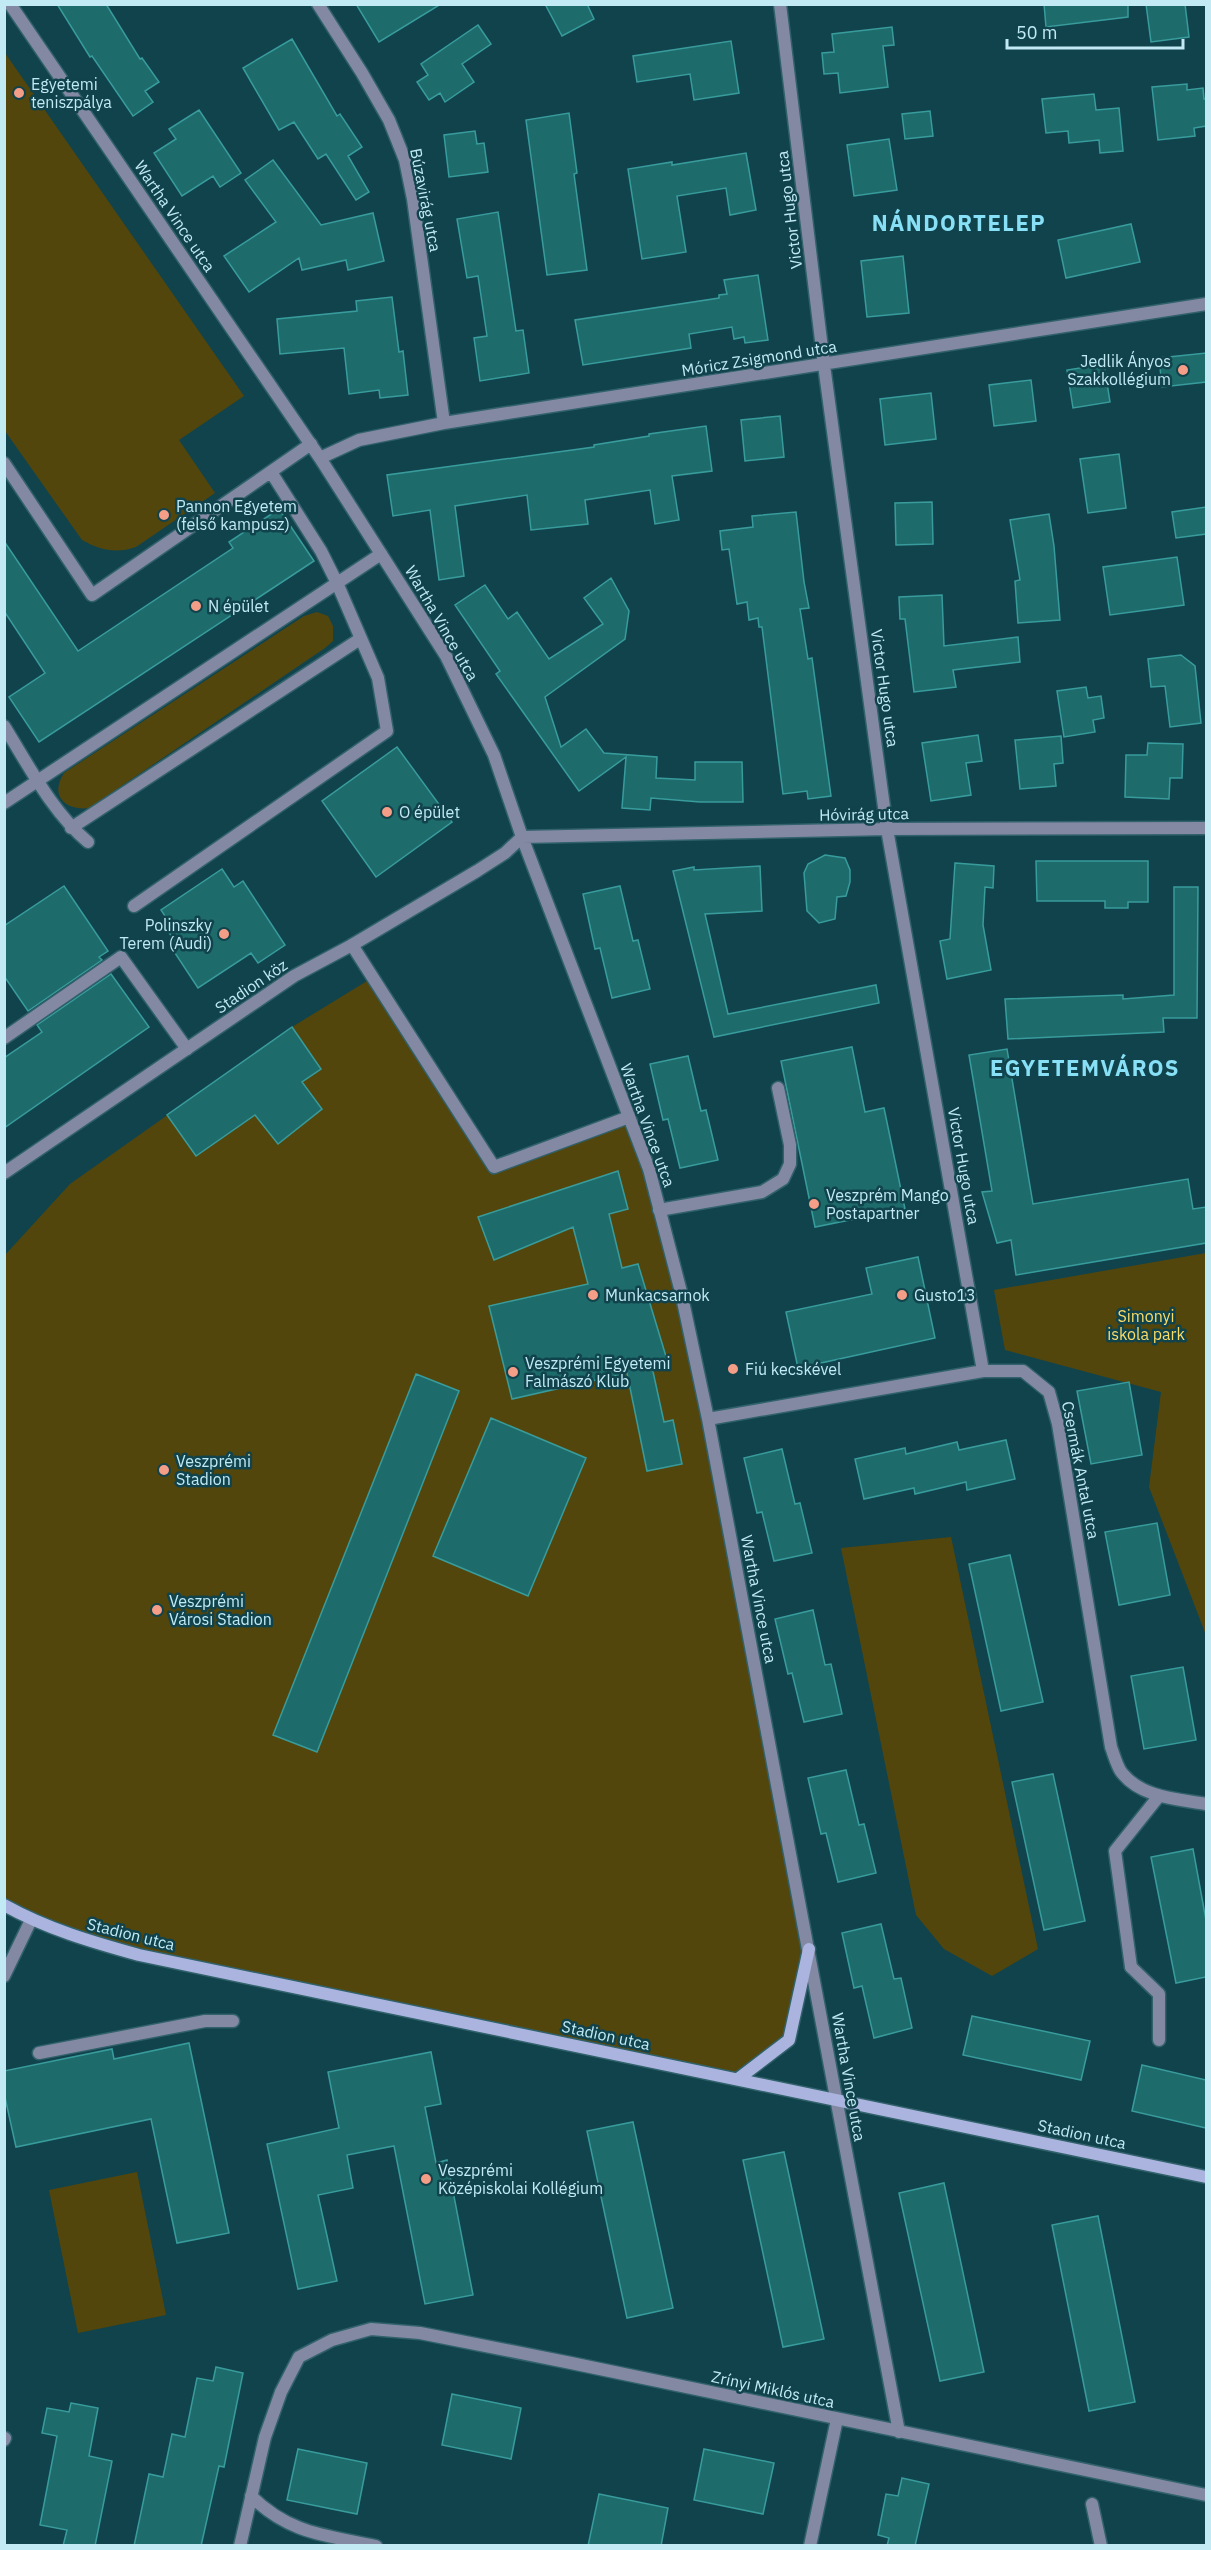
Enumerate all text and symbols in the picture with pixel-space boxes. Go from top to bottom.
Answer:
scale bar [1007,12,1182,50]
text: 50 m [1016,21,1058,44]
place label: Egyetemi teniszpálya [31,74,112,112]
marker: Egyetemi teniszpálya [12,86,26,100]
street label: Búzavirág utca [406,147,446,254]
street label: Victor Hugo utca [772,149,806,270]
street label: Wartha Vince utca [130,156,220,276]
district label: NÁNDORTELEP [872,208,1046,237]
street label: Móricz Zsigmond utca [680,336,838,380]
place label: Jedlik Ányos Szakkollégium [1067,350,1171,389]
marker: Jedlik Ányos Szakkollégium [1176,363,1190,377]
place label: Pannon Egyetem (felső kampusz) [176,496,297,534]
marker: Pannon Egyetem (felső kampusz) [157,508,171,522]
street label: Wartha Vince utca [401,562,483,685]
place label: N épület [208,596,269,616]
marker: N épület [189,599,203,613]
street label: Victor Hugo utca [867,628,903,749]
place label: O épület [399,802,460,822]
street label: Hóvirág utca [819,803,910,825]
marker: O épület [380,805,394,819]
place label: Polinszky Terem (Audi) [119,915,212,953]
marker: Polinszky Terem (Audi) [217,927,231,941]
street label: Stadion köz [211,954,291,1018]
district label: EGYETEMVÁROS [990,1053,1180,1082]
street label: Wartha Vince utca [616,1060,680,1190]
street label: Victor Hugo utca [944,1106,984,1227]
place label: Veszprém Mango Postapartner [826,1185,949,1223]
marker: Veszprém Mango Postapartner [807,1197,821,1211]
place label: Munkacsarnok [605,1285,710,1305]
place label: Gusto13 [914,1285,976,1305]
marker: Munkacsarnok [586,1288,600,1302]
marker: Gusto13 [895,1288,909,1302]
park label: Simonyi iskola park [1107,1306,1185,1344]
place label: Veszprémi Egyetemi Falmászó Klub [525,1353,670,1391]
place label: Fiú kecskével [745,1359,841,1379]
marker: Fiú kecskével [726,1362,740,1376]
marker: Veszprémi Egyetemi Falmászó Klub [506,1365,520,1379]
street label: Csermák Antal utca [1058,1399,1104,1541]
place label: Veszprémi Stadion [176,1451,251,1489]
marker: Veszprémi Stadion [157,1463,171,1477]
street label: Wartha Vince utca [737,1533,781,1665]
place label: Veszprémi Városi Stadion [169,1591,272,1629]
marker: Veszprémi Városi Stadion [150,1603,164,1617]
street label: Stadion utca [85,1913,177,1955]
street label: Wartha Vince utca [828,2011,870,2143]
street label: Stadion utca [560,2016,652,2054]
street label: Stadion utca [1036,2115,1128,2153]
place label: Veszprémi Középiskolai Kollégium [438,2160,603,2198]
marker: Veszprémi Középiskolai Kollégium [419,2172,433,2186]
street label: Zrínyi Miklós utca [710,2366,837,2412]

